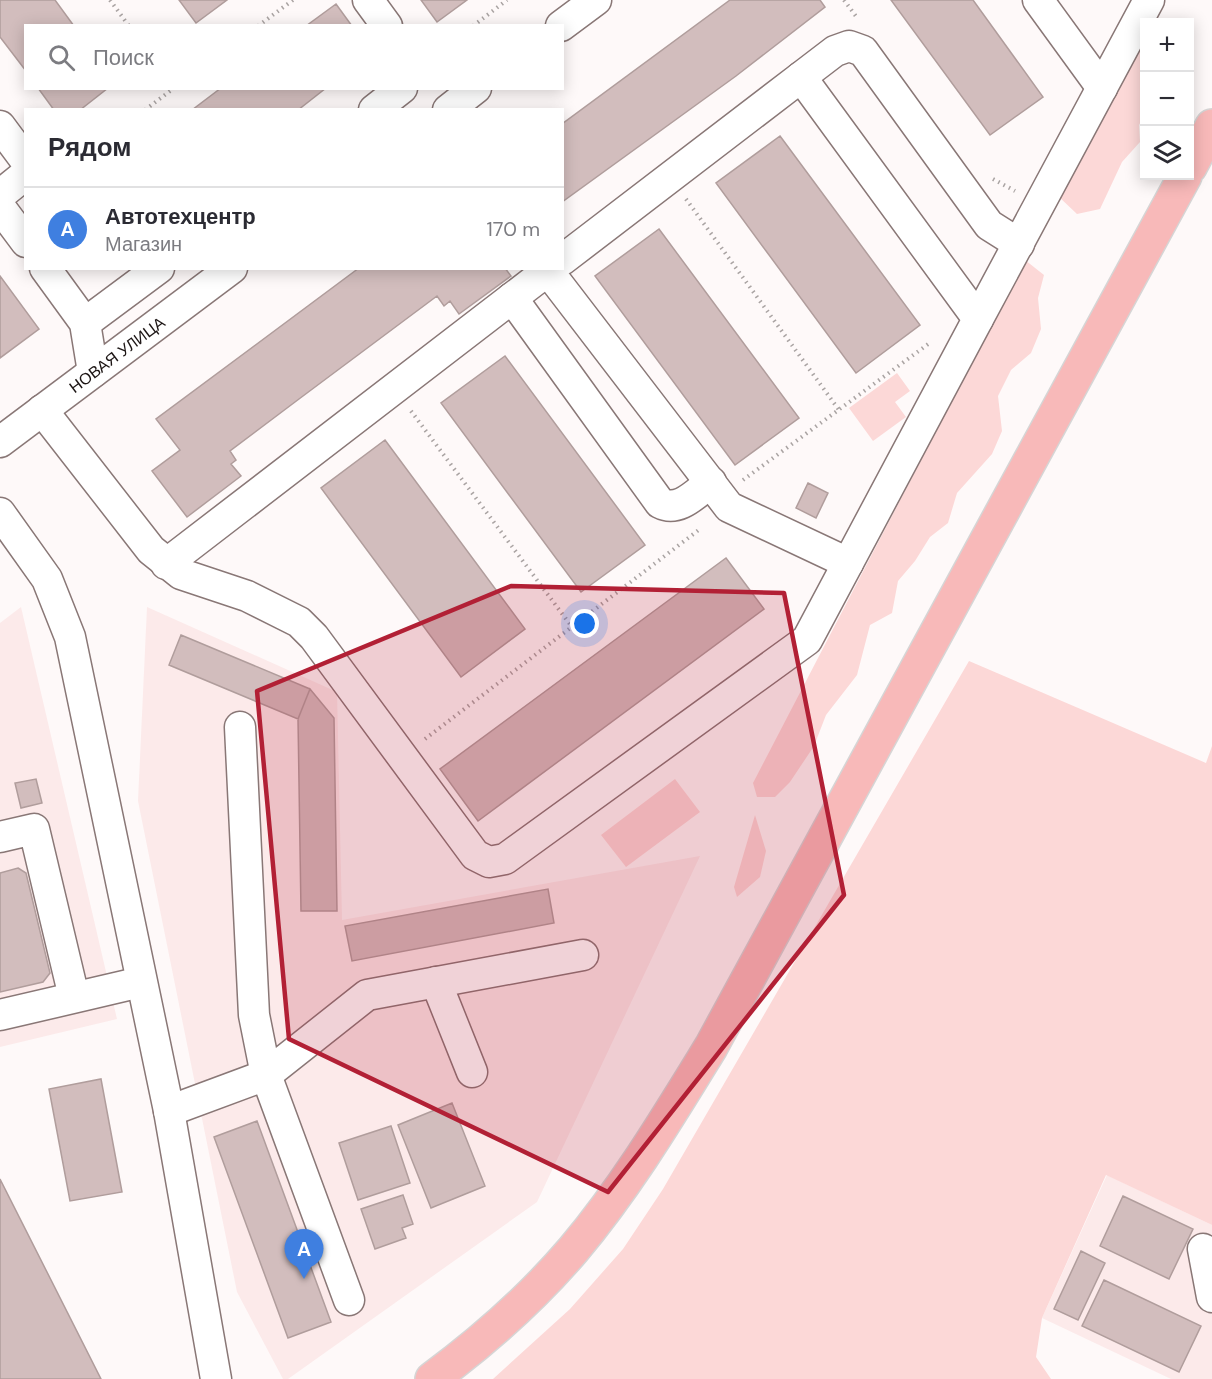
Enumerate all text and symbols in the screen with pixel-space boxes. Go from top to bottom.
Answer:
map controls [1140,18,1194,180]
button: + [1140,18,1194,72]
search box [24,24,564,90]
icon: search [45,41,78,74]
text: Поиск [93,43,154,72]
button: − [1140,72,1194,126]
button: layers [1140,126,1194,180]
text: Рядом [48,130,131,164]
text: Автотехцентр [105,202,256,231]
text: A [60,216,75,242]
text: 170 m [487,216,540,242]
text: Магазин [105,231,182,257]
street label: НОВАЯ УЛИЦА [65,312,170,398]
your location [570,609,599,638]
pin: A [284,1230,324,1279]

